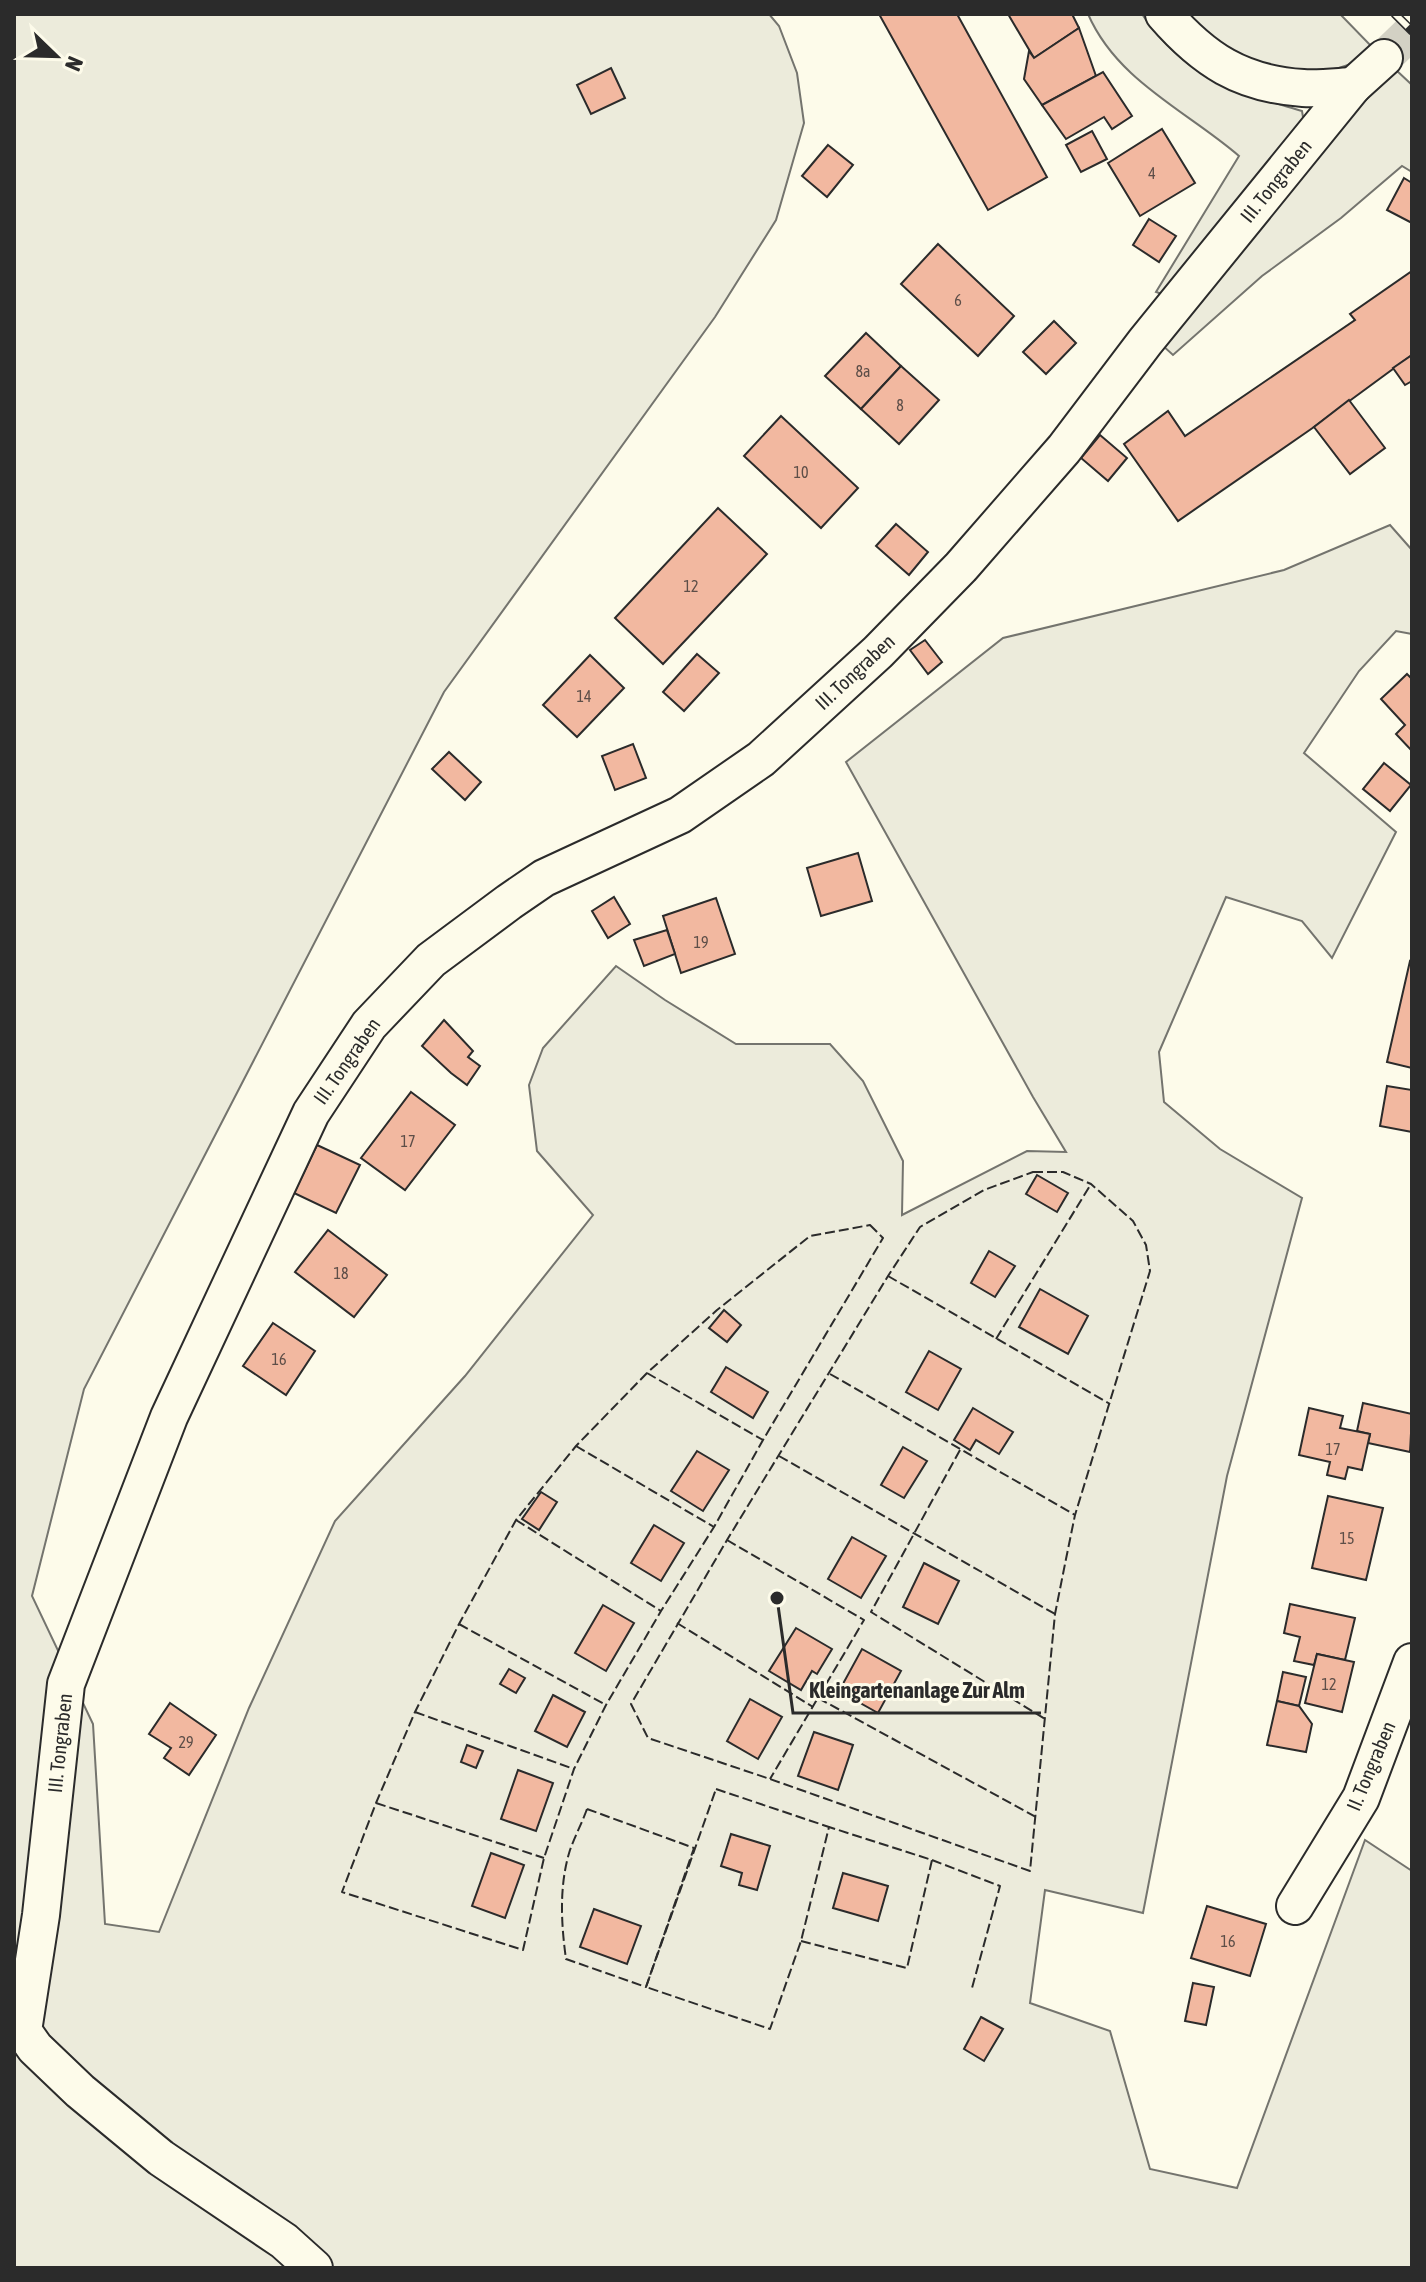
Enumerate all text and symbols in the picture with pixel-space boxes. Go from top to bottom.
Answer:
north arrow [16,16,96,96]
text: N [60,53,89,75]
street label: III. Tongraben [1235,135,1316,227]
house number: 4 [1148,164,1156,182]
house number: 6 [954,291,962,309]
house number: 8a [856,362,870,380]
house number: 8 [896,396,904,414]
house number: 10 [793,463,809,481]
house number: 12 [683,577,699,595]
street label: III. Tongraben [810,629,899,714]
house number: 14 [576,687,592,705]
house number: 19 [693,933,709,951]
street label: III. Tongraben [309,1013,385,1108]
house number: 17 [400,1132,416,1150]
house number: 18 [333,1264,349,1282]
house number: 16 [271,1350,287,1368]
house number: 17 [1325,1440,1341,1458]
house number: 15 [1339,1529,1355,1547]
callout: Kleingartenanlage Zur Alm [793,1667,1041,1713]
house number: 12 [1321,1675,1337,1693]
text: Kleingartenanlage Zur Alm [809,1677,1025,1703]
street label: III. Tongraben [43,1692,76,1794]
street label: II. Tongraben [1341,1718,1400,1814]
house number: 29 [178,1733,194,1751]
house number: 16 [1220,1932,1236,1950]

